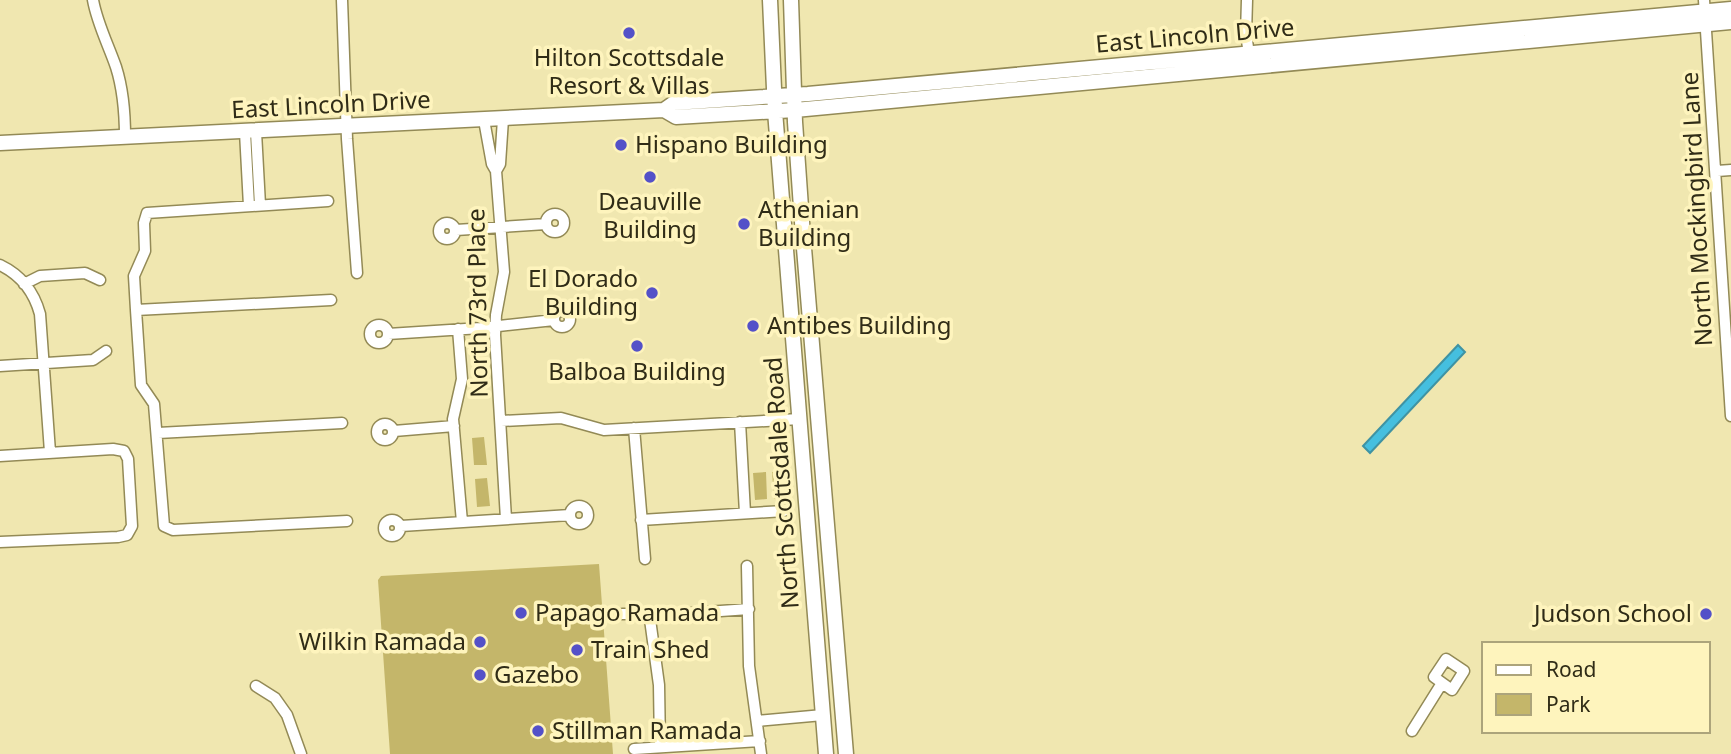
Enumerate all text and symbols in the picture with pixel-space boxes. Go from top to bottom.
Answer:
street label: East Lincoln Drive [1094,9,1296,60]
marker: Hilton Scottsdale Resort & Villas [621,25,637,41]
place label: Hilton Scottsdale Resort & Villas [534,40,724,101]
street label: North Mockingbird Lane [1672,71,1719,347]
street label: East Lincoln Drive [230,82,431,125]
place label: Hispano Building [635,127,828,160]
marker: Hispano Building [613,137,629,153]
marker: Deauville Building [642,169,658,185]
place label: Deauville Building [598,184,702,245]
place label: Athenian Building [758,192,860,253]
street label: North 73rd Place [458,208,495,398]
marker: Athenian Building [736,216,752,232]
place label: El Dorado Building [528,261,638,322]
marker: El Dorado Building [644,285,660,301]
place label: Antibes Building [767,308,951,341]
marker: Antibes Building [745,318,761,334]
marker: Balboa Building [629,338,645,354]
place label: Balboa Building [548,354,726,387]
street label: North Scottsdale Road [755,356,806,610]
place label: Papago Ramada [535,595,719,628]
place label: Judson School [1532,596,1692,629]
marker: Papago Ramada [513,605,529,621]
marker: Judson School [1698,606,1714,622]
place label: Wilkin Ramada [299,624,466,657]
place label: Train Shed [591,632,710,665]
marker: Wilkin Ramada [472,634,488,650]
marker: Train Shed [569,642,585,658]
legend [1482,642,1710,733]
text: Road [1546,655,1596,683]
place label: Gazebo [494,657,579,690]
marker: Gazebo [472,667,488,683]
text: Park [1546,690,1591,718]
place label: Stillman Ramada [552,713,742,746]
marker: Stillman Ramada [530,723,546,739]

